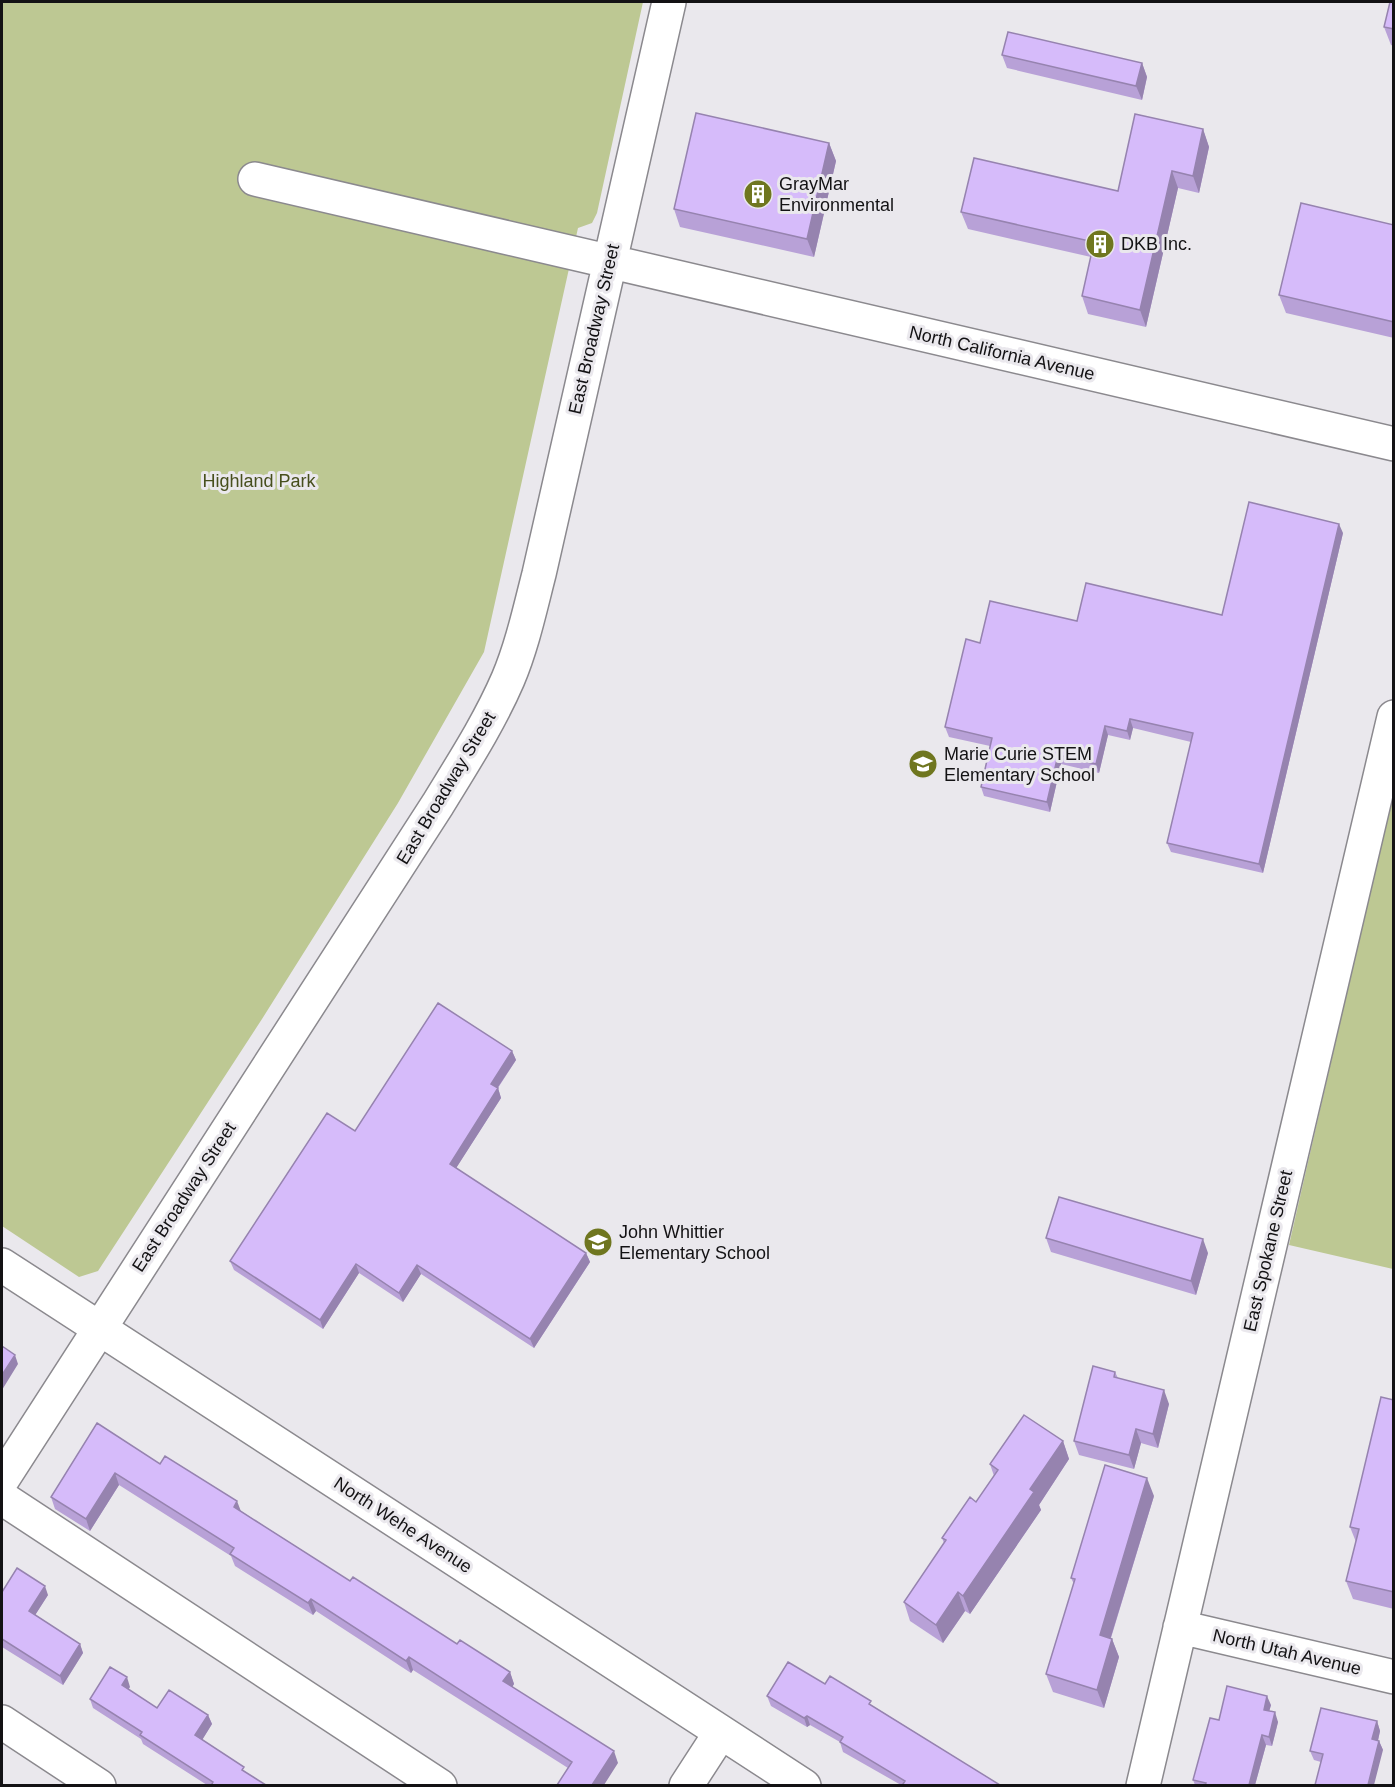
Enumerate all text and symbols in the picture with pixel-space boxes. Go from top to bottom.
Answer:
place label: GrayMar Environmental [779,174,894,215]
building icon: GrayMar Environmental [742,178,774,210]
building icon: DKB Inc. [1084,228,1116,260]
place label: DKB Inc. [1121,234,1192,254]
street label: East Broadway Street [565,242,623,416]
street label: North California Avenue [907,322,1097,384]
park label: Highland Park [202,471,317,491]
street label: East Broadway Street [393,708,499,868]
place label: Marie Curie STEM Elementary School [944,744,1095,785]
school or university icon: Marie Curie STEM Elementary School [907,748,939,780]
street label: East Broadway Street [128,1119,240,1275]
street label: East Spokane Street [1240,1168,1296,1334]
place label: John Whittier Elementary School [619,1222,770,1263]
school or university icon: John Whittier Elementary School [582,1226,614,1258]
street label: North Wehe Avenue [330,1473,476,1577]
street label: North Utah Avenue [1211,1625,1363,1679]

